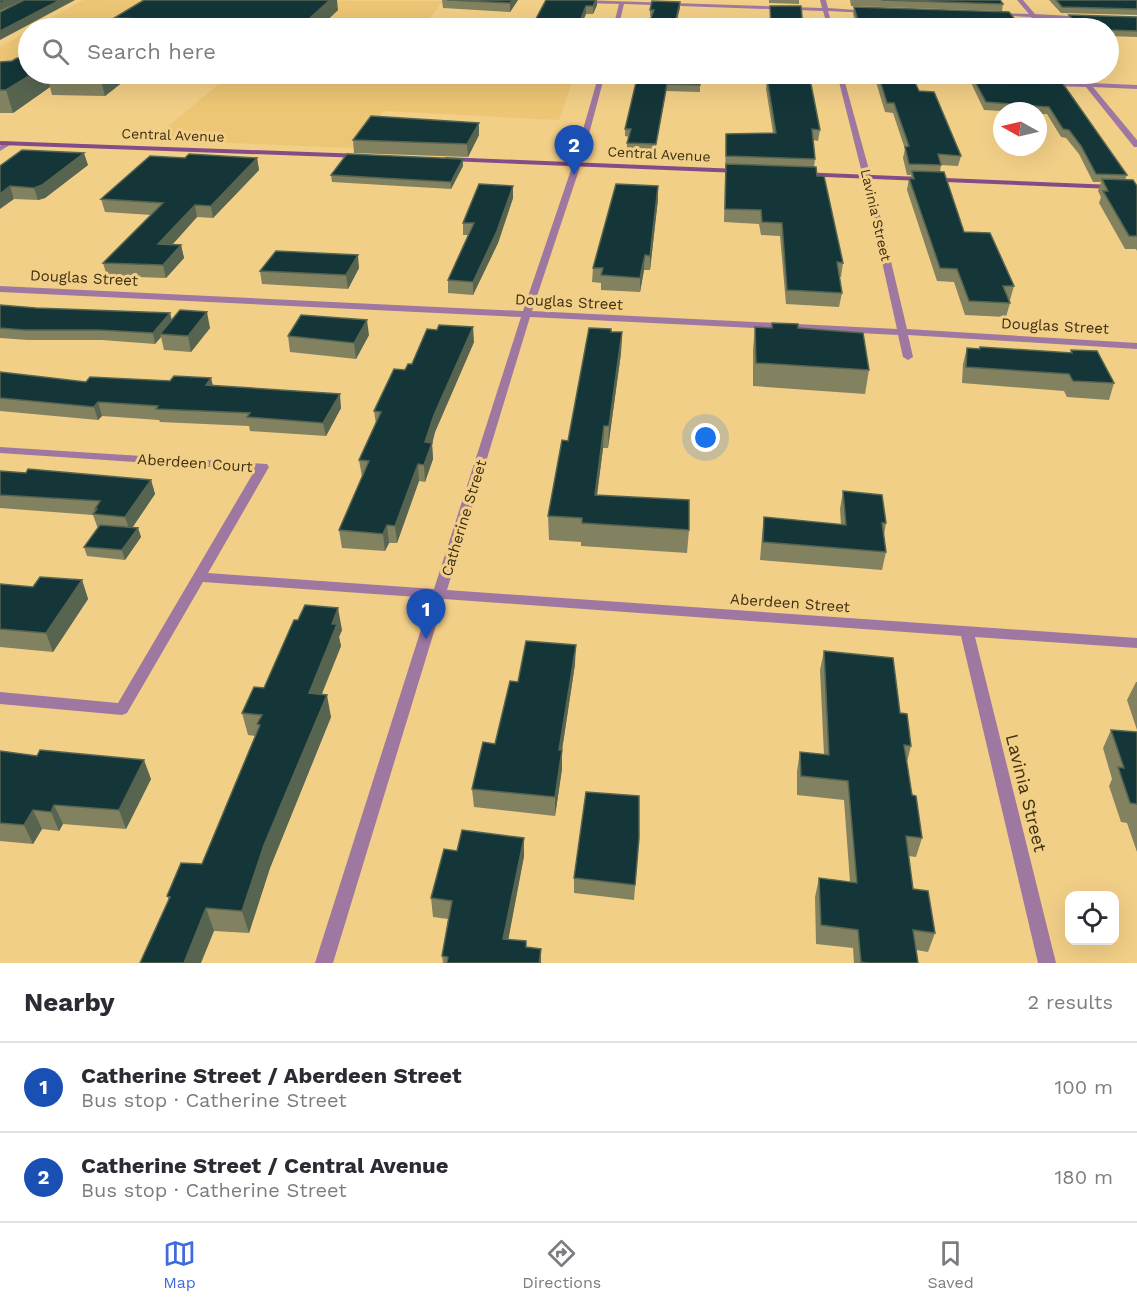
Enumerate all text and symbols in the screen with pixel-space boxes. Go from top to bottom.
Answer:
search box [18,18,1119,84]
icon: search [39,35,72,68]
text: Search here [87,39,216,64]
north arrow [993,102,1047,156]
street label: Central Avenue [121,125,225,145]
pin: 2 [554,126,594,175]
street label: Central Avenue [607,143,711,165]
street label: Lavinia Street [858,167,894,263]
street label: Douglas Street [29,266,139,290]
street label: Douglas Street [514,290,624,314]
street label: Douglas Street [1000,314,1110,338]
your location [691,423,720,452]
street label: Aberdeen Court [137,450,254,476]
street label: Catherine Street [438,457,491,579]
pin: 1 [406,590,446,639]
street label: Aberdeen Street [729,590,851,616]
street label: Lavinia Street [1002,732,1051,854]
map controls [1065,891,1119,945]
button: locate [1065,891,1119,945]
text: Nearby [24,987,115,1017]
text: 2 results [1028,990,1113,1014]
text: Catherine Street / Aberdeen Street [81,1063,462,1088]
text: 1 [39,1075,48,1099]
text: 100 m [1054,1075,1113,1099]
text: Bus stop · Catherine Street [81,1088,347,1112]
text: Catherine Street / Central Avenue [81,1153,448,1178]
text: 2 [38,1165,49,1189]
text: 180 m [1055,1165,1113,1189]
text: Bus stop · Catherine Street [81,1178,347,1202]
tab: Map [163,1237,196,1292]
tab: Directions [522,1237,601,1292]
tab: Saved [927,1237,974,1292]

